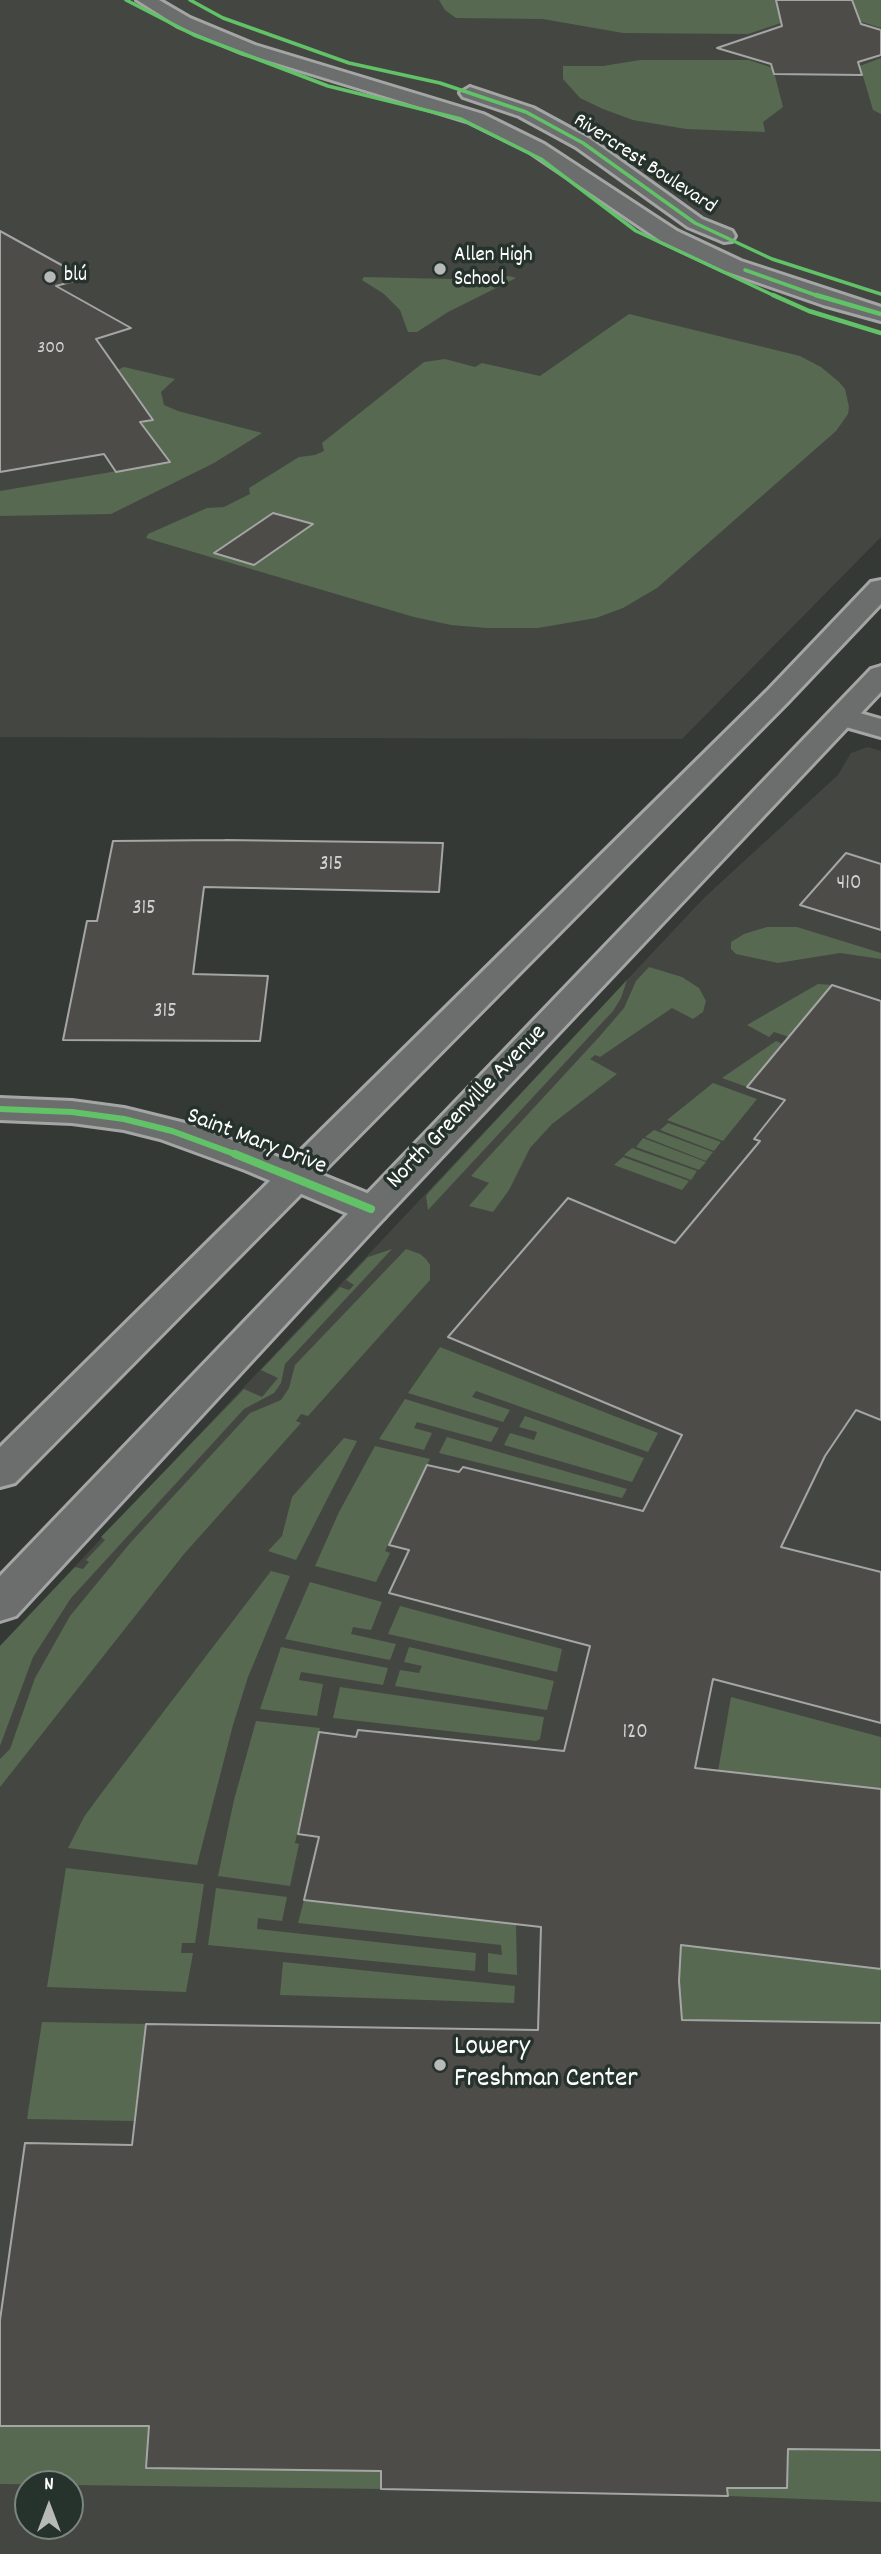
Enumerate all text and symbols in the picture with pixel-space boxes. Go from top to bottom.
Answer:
street label: Rivercrest Boulevard [568,109,720,221]
place label: Allen High School [454,244,533,294]
marker: Allen High School [432,261,448,277]
place label: blú [64,264,87,290]
marker: blú [42,269,58,285]
house number: 300 [37,339,65,361]
house number: 315 [319,853,343,879]
house number: 410 [837,872,861,898]
house number: 315 [132,897,156,923]
house number: 315 [153,1000,177,1026]
street label: North Greenville Avenue [382,1020,554,1196]
street label: Saint Mary Drive [182,1103,330,1183]
house number: 120 [622,1721,648,1747]
place label: Lowery Freshman Center [454,2032,638,2098]
marker: Lowery Freshman Center [432,2057,448,2073]
north arrow [14,2470,84,2540]
text: N [44,2472,54,2499]

